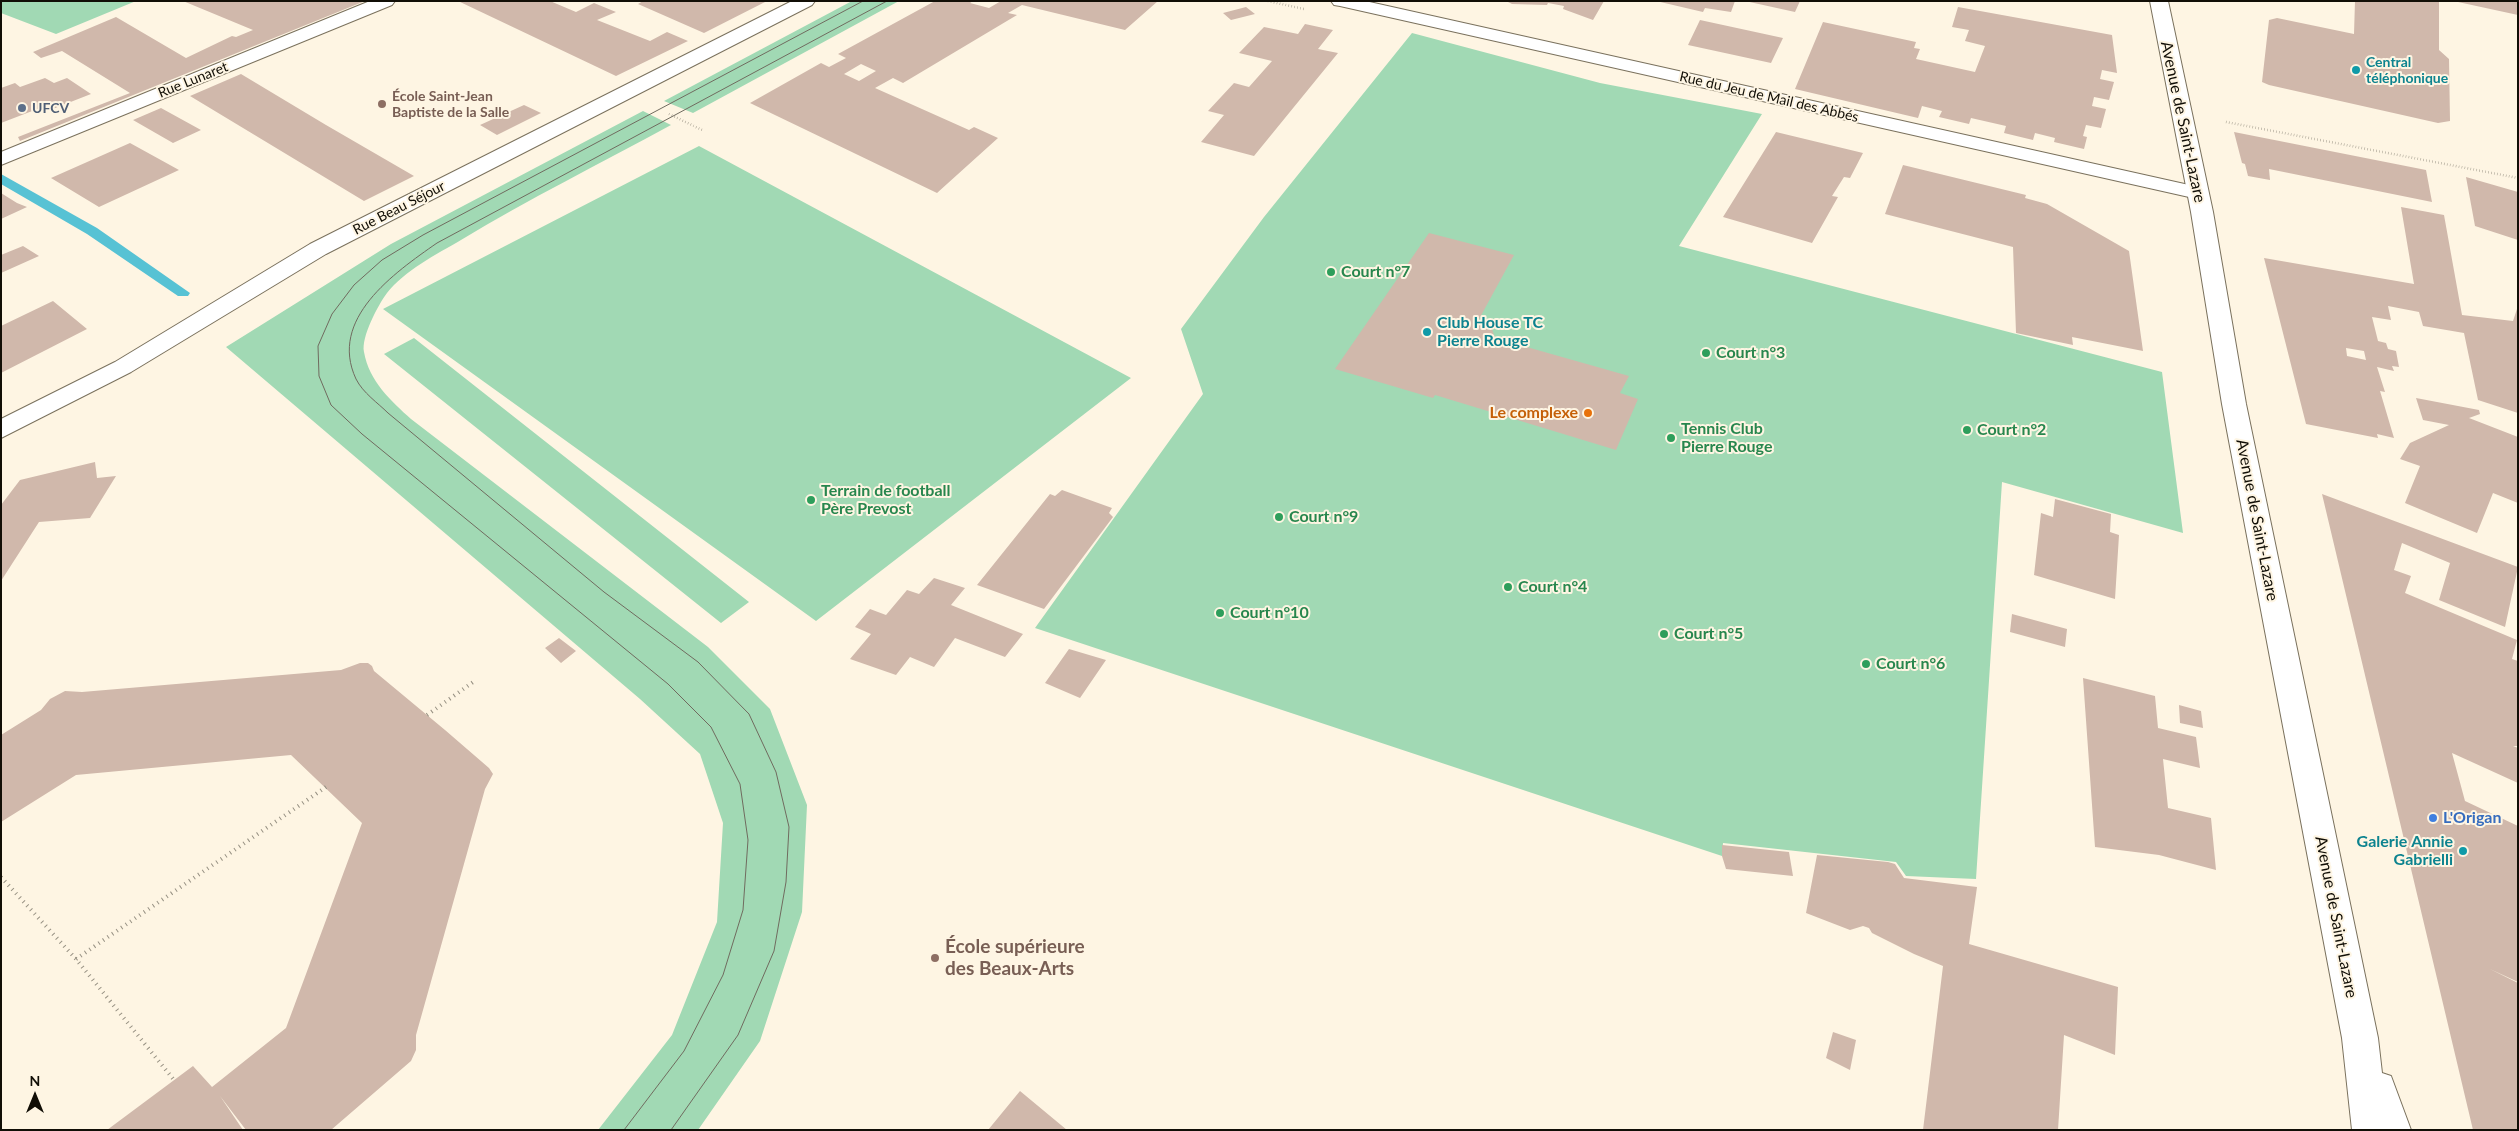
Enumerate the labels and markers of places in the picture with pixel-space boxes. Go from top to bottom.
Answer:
place label: Central téléphonique [2366,54,2448,86]
marker: Central téléphonique [2350,64,2362,76]
place label: École Saint-Jean Baptiste de la Salle [392,88,509,120]
marker: École Saint-Jean Baptiste de la Salle [376,98,388,110]
place label: UFCV [32,100,69,116]
marker: UFCV [16,102,28,114]
place label: Court n°7 [1341,262,1410,282]
marker: Court n°7 [1325,266,1337,278]
place label: Club House TC Pierre Rouge [1437,313,1543,351]
marker: Club House TC Pierre Rouge [1421,326,1433,338]
place label: Court n°3 [1716,343,1785,363]
marker: Court n°3 [1700,347,1712,359]
place label: Le complexe [1489,403,1578,423]
marker: Le complexe [1582,407,1594,419]
place label: Tennis Club Pierre Rouge [1681,419,1772,457]
place label: Court n°2 [1977,420,2046,440]
marker: Court n°2 [1961,424,1973,436]
marker: Tennis Club Pierre Rouge [1665,432,1677,444]
place label: Terrain de football Père Prevost [821,481,951,519]
marker: Terrain de football Père Prevost [805,494,817,506]
place label: Court n°9 [1289,507,1358,527]
marker: Court n°9 [1273,511,1285,523]
place label: Court n°4 [1518,577,1587,597]
marker: Court n°4 [1502,581,1514,593]
place label: Court n°10 [1230,603,1309,623]
marker: Court n°10 [1214,607,1226,619]
place label: Court n°5 [1674,624,1743,644]
marker: Court n°5 [1658,628,1670,640]
place label: Court n°6 [1876,654,1945,674]
marker: Court n°6 [1860,658,1872,670]
place label: L'Origan [2443,808,2502,828]
marker: L'Origan [2427,812,2439,824]
place label: Galerie Annie Gabrielli [2357,832,2453,870]
marker: Galerie Annie Gabrielli [2457,845,2469,857]
place label: École supérieure des Beaux-Arts [945,936,1085,980]
marker: École supérieure des Beaux-Arts [929,952,941,964]

